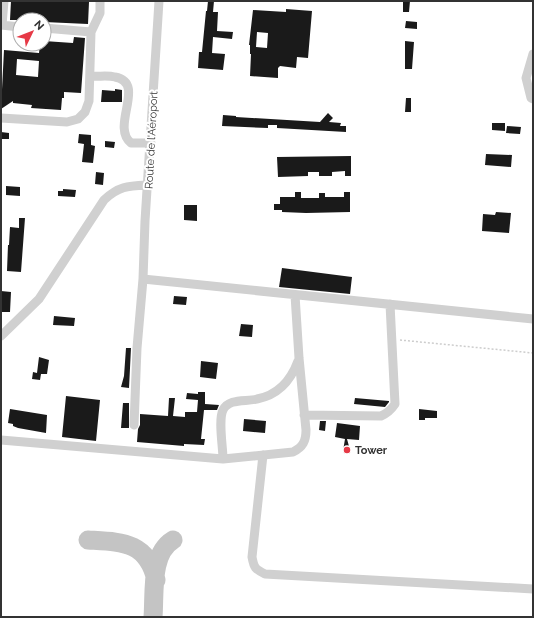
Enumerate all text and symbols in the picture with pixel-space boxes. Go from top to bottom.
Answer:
north arrow [12,12,52,52]
text: N [31,18,47,33]
street label: Route de l'Aéroport [142,90,161,189]
place label: Tower [355,444,388,457]
marker: Tower [342,445,352,455]

